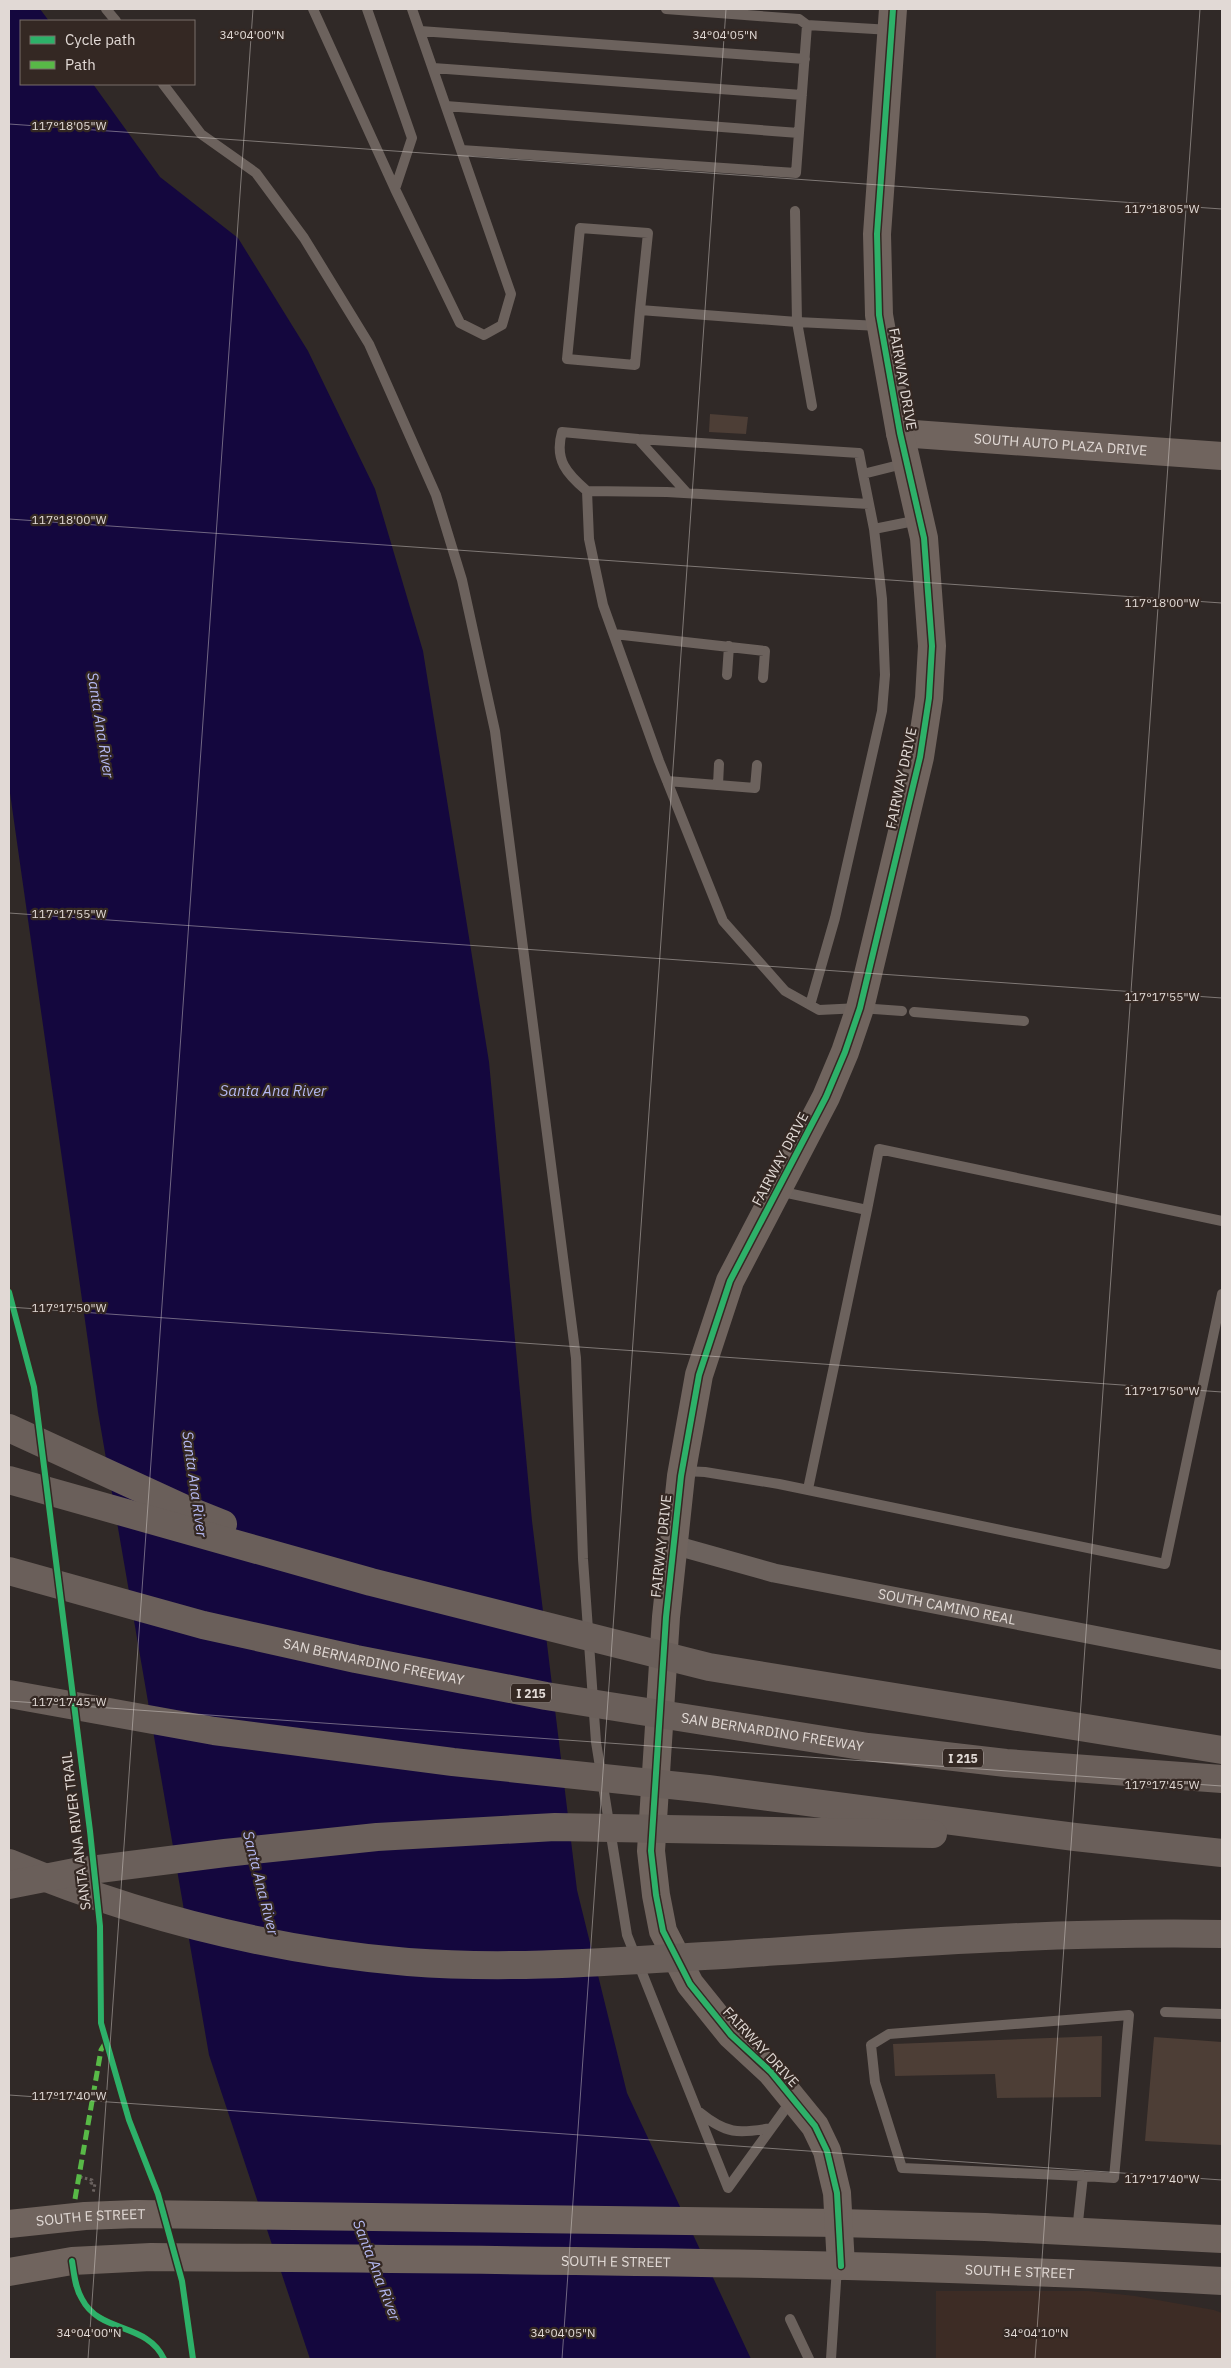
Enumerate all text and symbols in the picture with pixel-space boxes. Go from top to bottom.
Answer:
legend [20,20,195,85]
text: 34°04'00"N [219,27,285,42]
text: 34°04'05"N [692,27,758,42]
text: Cycle path [65,30,136,49]
text: Path [65,55,96,74]
text: 117°18'05"W [32,118,107,133]
text: 117°18'05"W [1125,201,1200,216]
street label: FAIRWAY DRIVE [885,326,921,432]
street label: SOUTH AUTO PLAZA DRIVE [973,429,1148,460]
text: 117°18'00"W [32,512,107,527]
text: 117°18'00"W [1125,595,1200,610]
water label: Santa Ana River [83,671,119,780]
street label: FAIRWAY DRIVE [881,726,921,830]
text: 117°17'55"W [32,906,107,921]
text: 117°17'55"W [1125,989,1200,1004]
water label: Santa Ana River [220,1081,327,1100]
street label: FAIRWAY DRIVE [748,1109,812,1209]
text: 117°17'50"W [32,1300,107,1315]
text: 117°17'50"W [1125,1383,1200,1398]
water label: Santa Ana River [178,1430,212,1539]
street label: FAIRWAY DRIVE [647,1494,675,1598]
street label: SOUTH CAMINO REAL [877,1584,1017,1629]
street label: SAN BERNARDINO FREEWAY [281,1634,467,1689]
road number: I 215 [511,1684,551,1702]
text: 117°17'45"W [32,1694,107,1709]
street label: SAN BERNARDINO FREEWAY [680,1709,866,1755]
road number: I 215 [943,1749,983,1768]
street label: SANTA ANA RIVER TRAIL [57,1751,95,1911]
text: 117°17'45"W [1125,1777,1200,1792]
water label: Santa Ana River [239,1829,283,1938]
street label: FAIRWAY DRIVE [719,2003,803,2091]
text: 117°17'40"W [32,2088,107,2103]
text: 117°17'40"W [1125,2171,1200,2186]
street label: SOUTH E STREET [35,2205,145,2230]
water label: Santa Ana River [349,2217,405,2324]
street label: SOUTH E STREET [561,2252,671,2271]
street label: SOUTH E STREET [965,2261,1075,2283]
text: 34°04'00"N [56,2325,122,2340]
text: 34°04'05"N [530,2325,596,2340]
text: 34°04'10"N [1003,2325,1069,2340]

